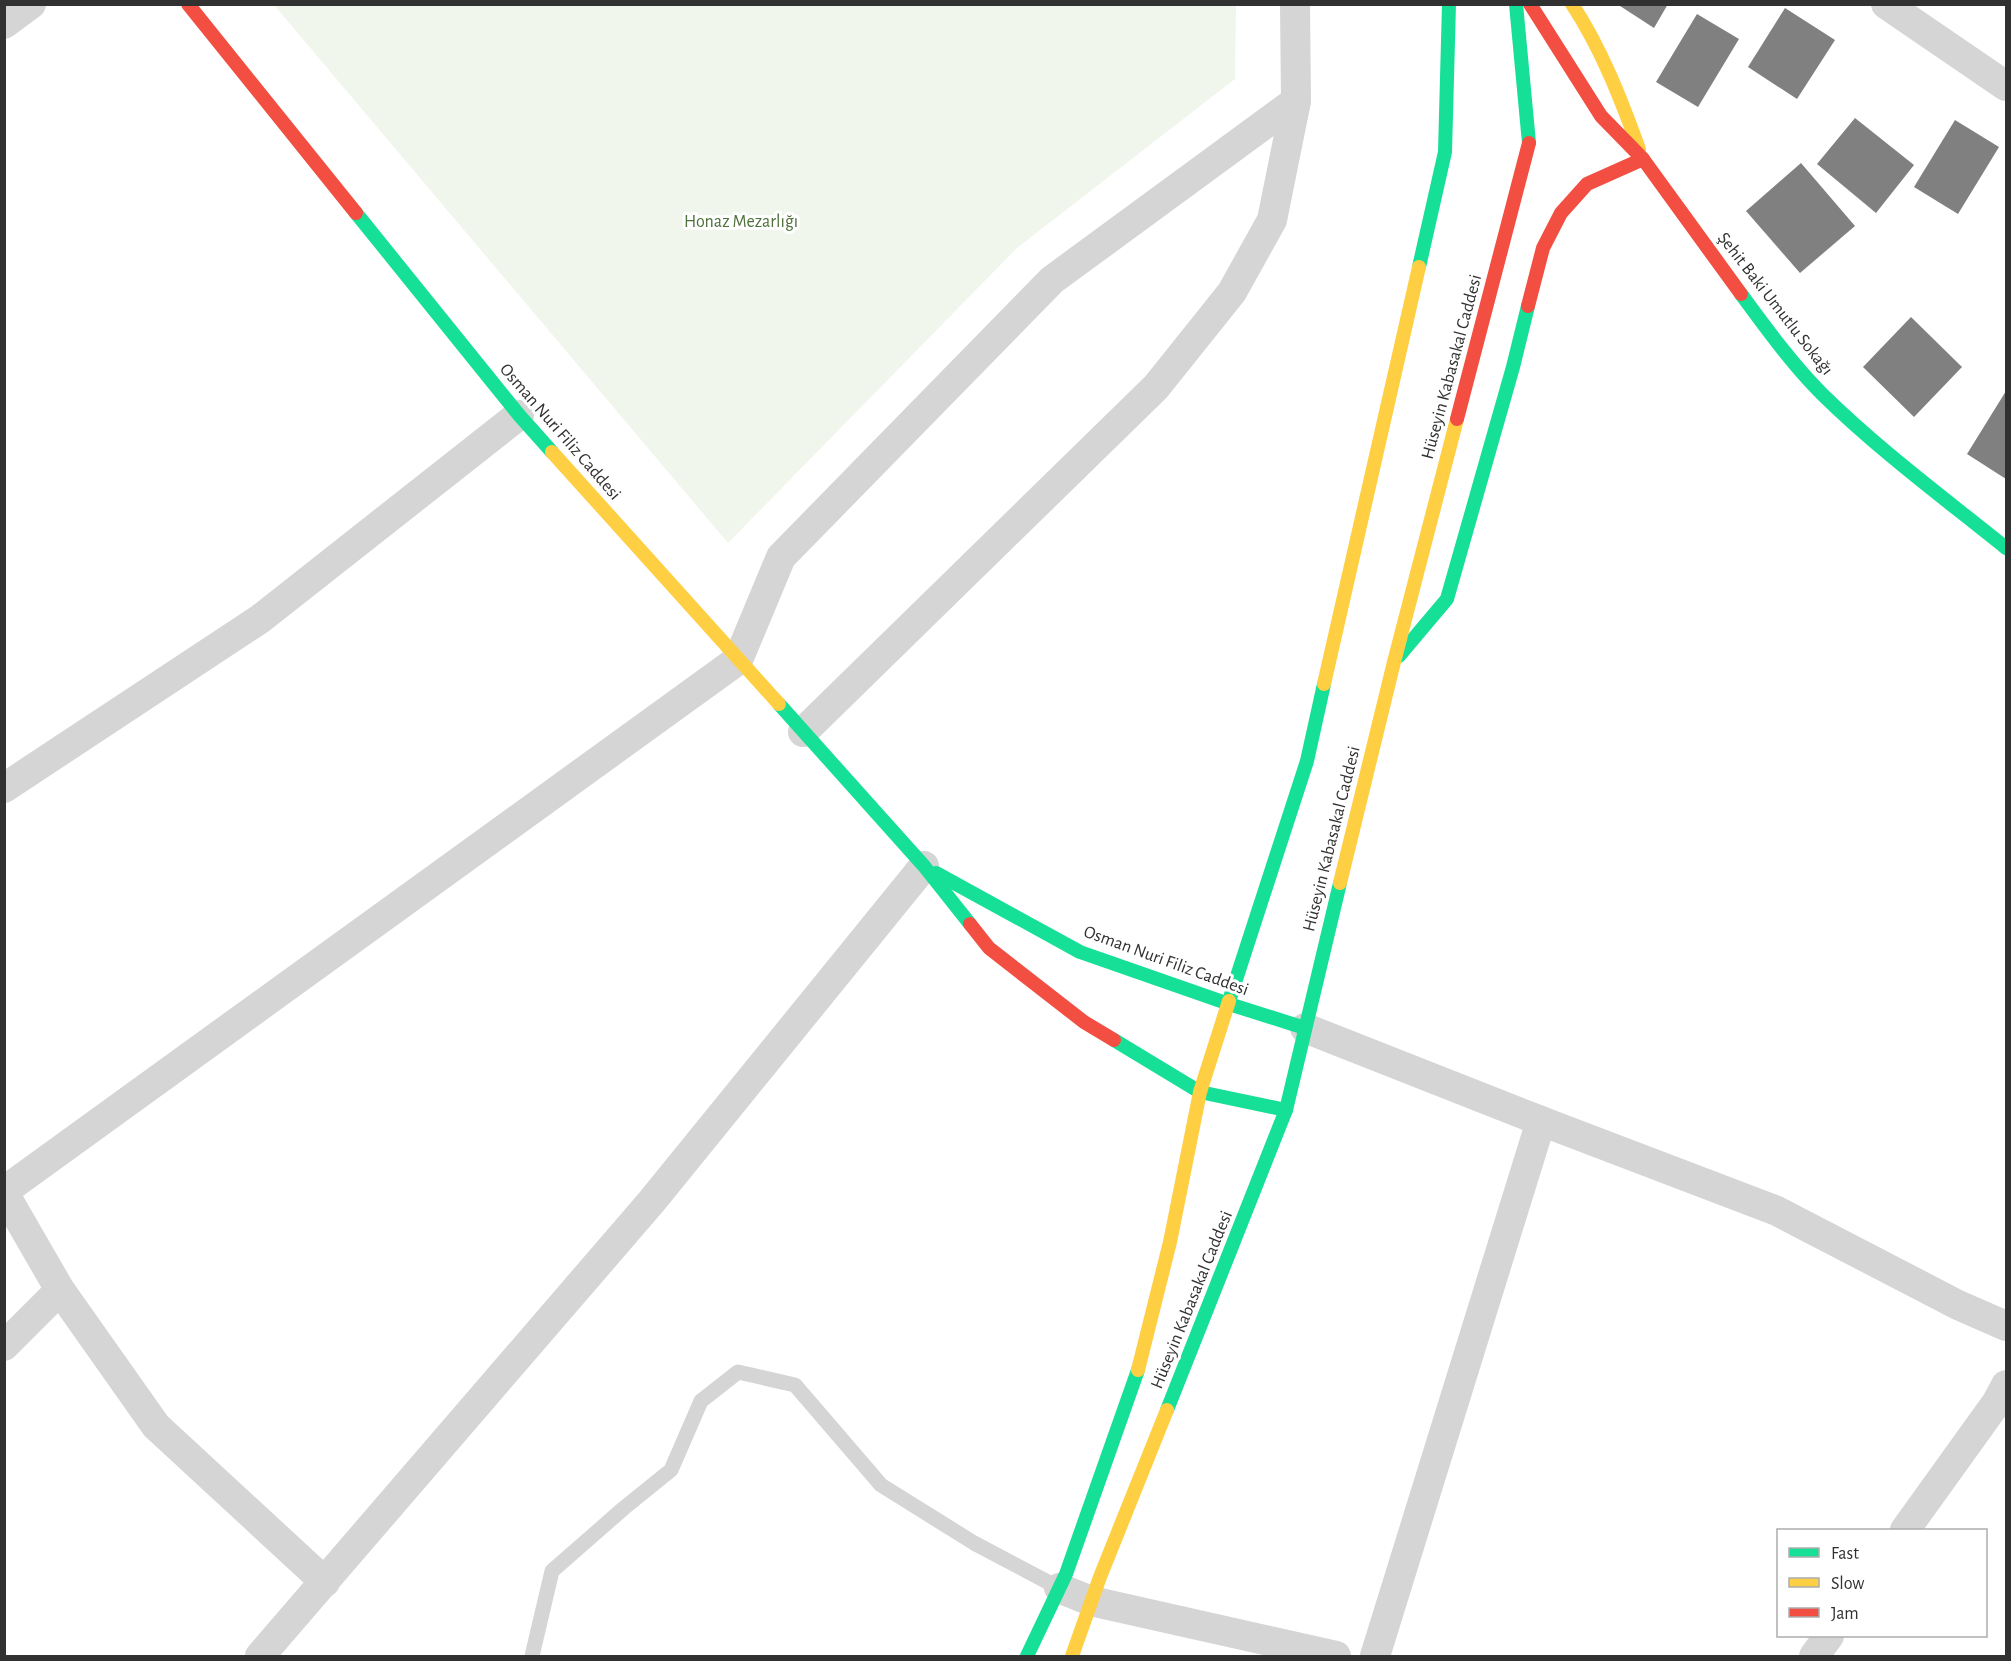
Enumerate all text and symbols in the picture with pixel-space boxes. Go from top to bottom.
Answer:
park label: Honaz Mezarlığı [684,213,798,231]
street label: Şehit Baki Umutlu Sokağı [1714,229,1836,379]
street label: Hüseyin Kabasakal Caddesi [1419,273,1485,461]
street label: Osman Nuri Filiz Caddesi [496,360,624,504]
street label: Hüseyin Kabasakal Caddesi [1300,745,1364,933]
street label: Osman Nuri Filiz Caddesi [1081,923,1251,999]
street label: Hüseyin Kabasakal Caddesi [1148,1208,1236,1392]
legend [1777,1529,1987,1637]
text: Fast [1831,1545,1859,1563]
text: Slow [1831,1575,1864,1593]
text: Jam [1831,1605,1859,1623]

